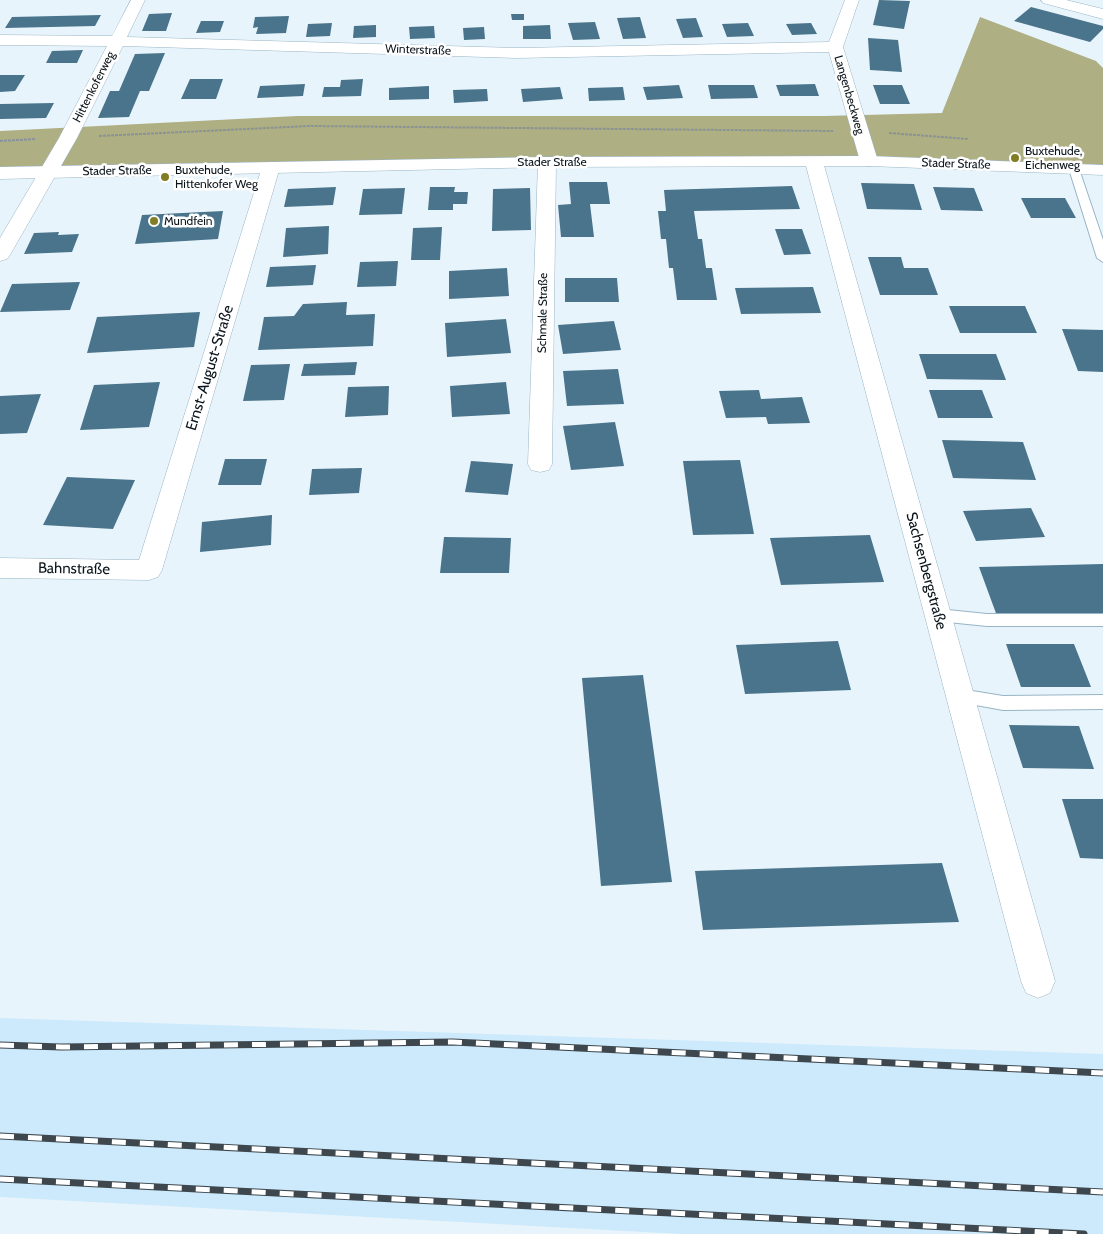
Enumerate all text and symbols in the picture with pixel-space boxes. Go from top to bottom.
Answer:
street label: Winterstraße [385,42,451,58]
street label: Hittenkoferweg [70,49,118,125]
street label: Langenbeckweg [831,54,867,136]
place label: Buxtehude, Eichenweg [1025,144,1082,172]
marker: Buxtehude, Eichenweg [1009,152,1021,164]
street label: Stader Straße [517,155,587,169]
street label: Stader Straße [921,156,991,172]
street label: Stader Straße [82,163,152,179]
place label: Buxtehude, Hittenkofer Weg [175,163,258,191]
marker: Buxtehude, Hittenkofer Weg [159,171,171,183]
place label: Mundfein [164,214,213,228]
marker: Mundfein [148,215,160,227]
street label: Schmale Straße [535,273,551,353]
street label: Ernst-August-Straße [182,303,238,433]
street label: Sachsenbergstraße [902,510,950,632]
street label: Bahnstraße [38,559,110,579]

